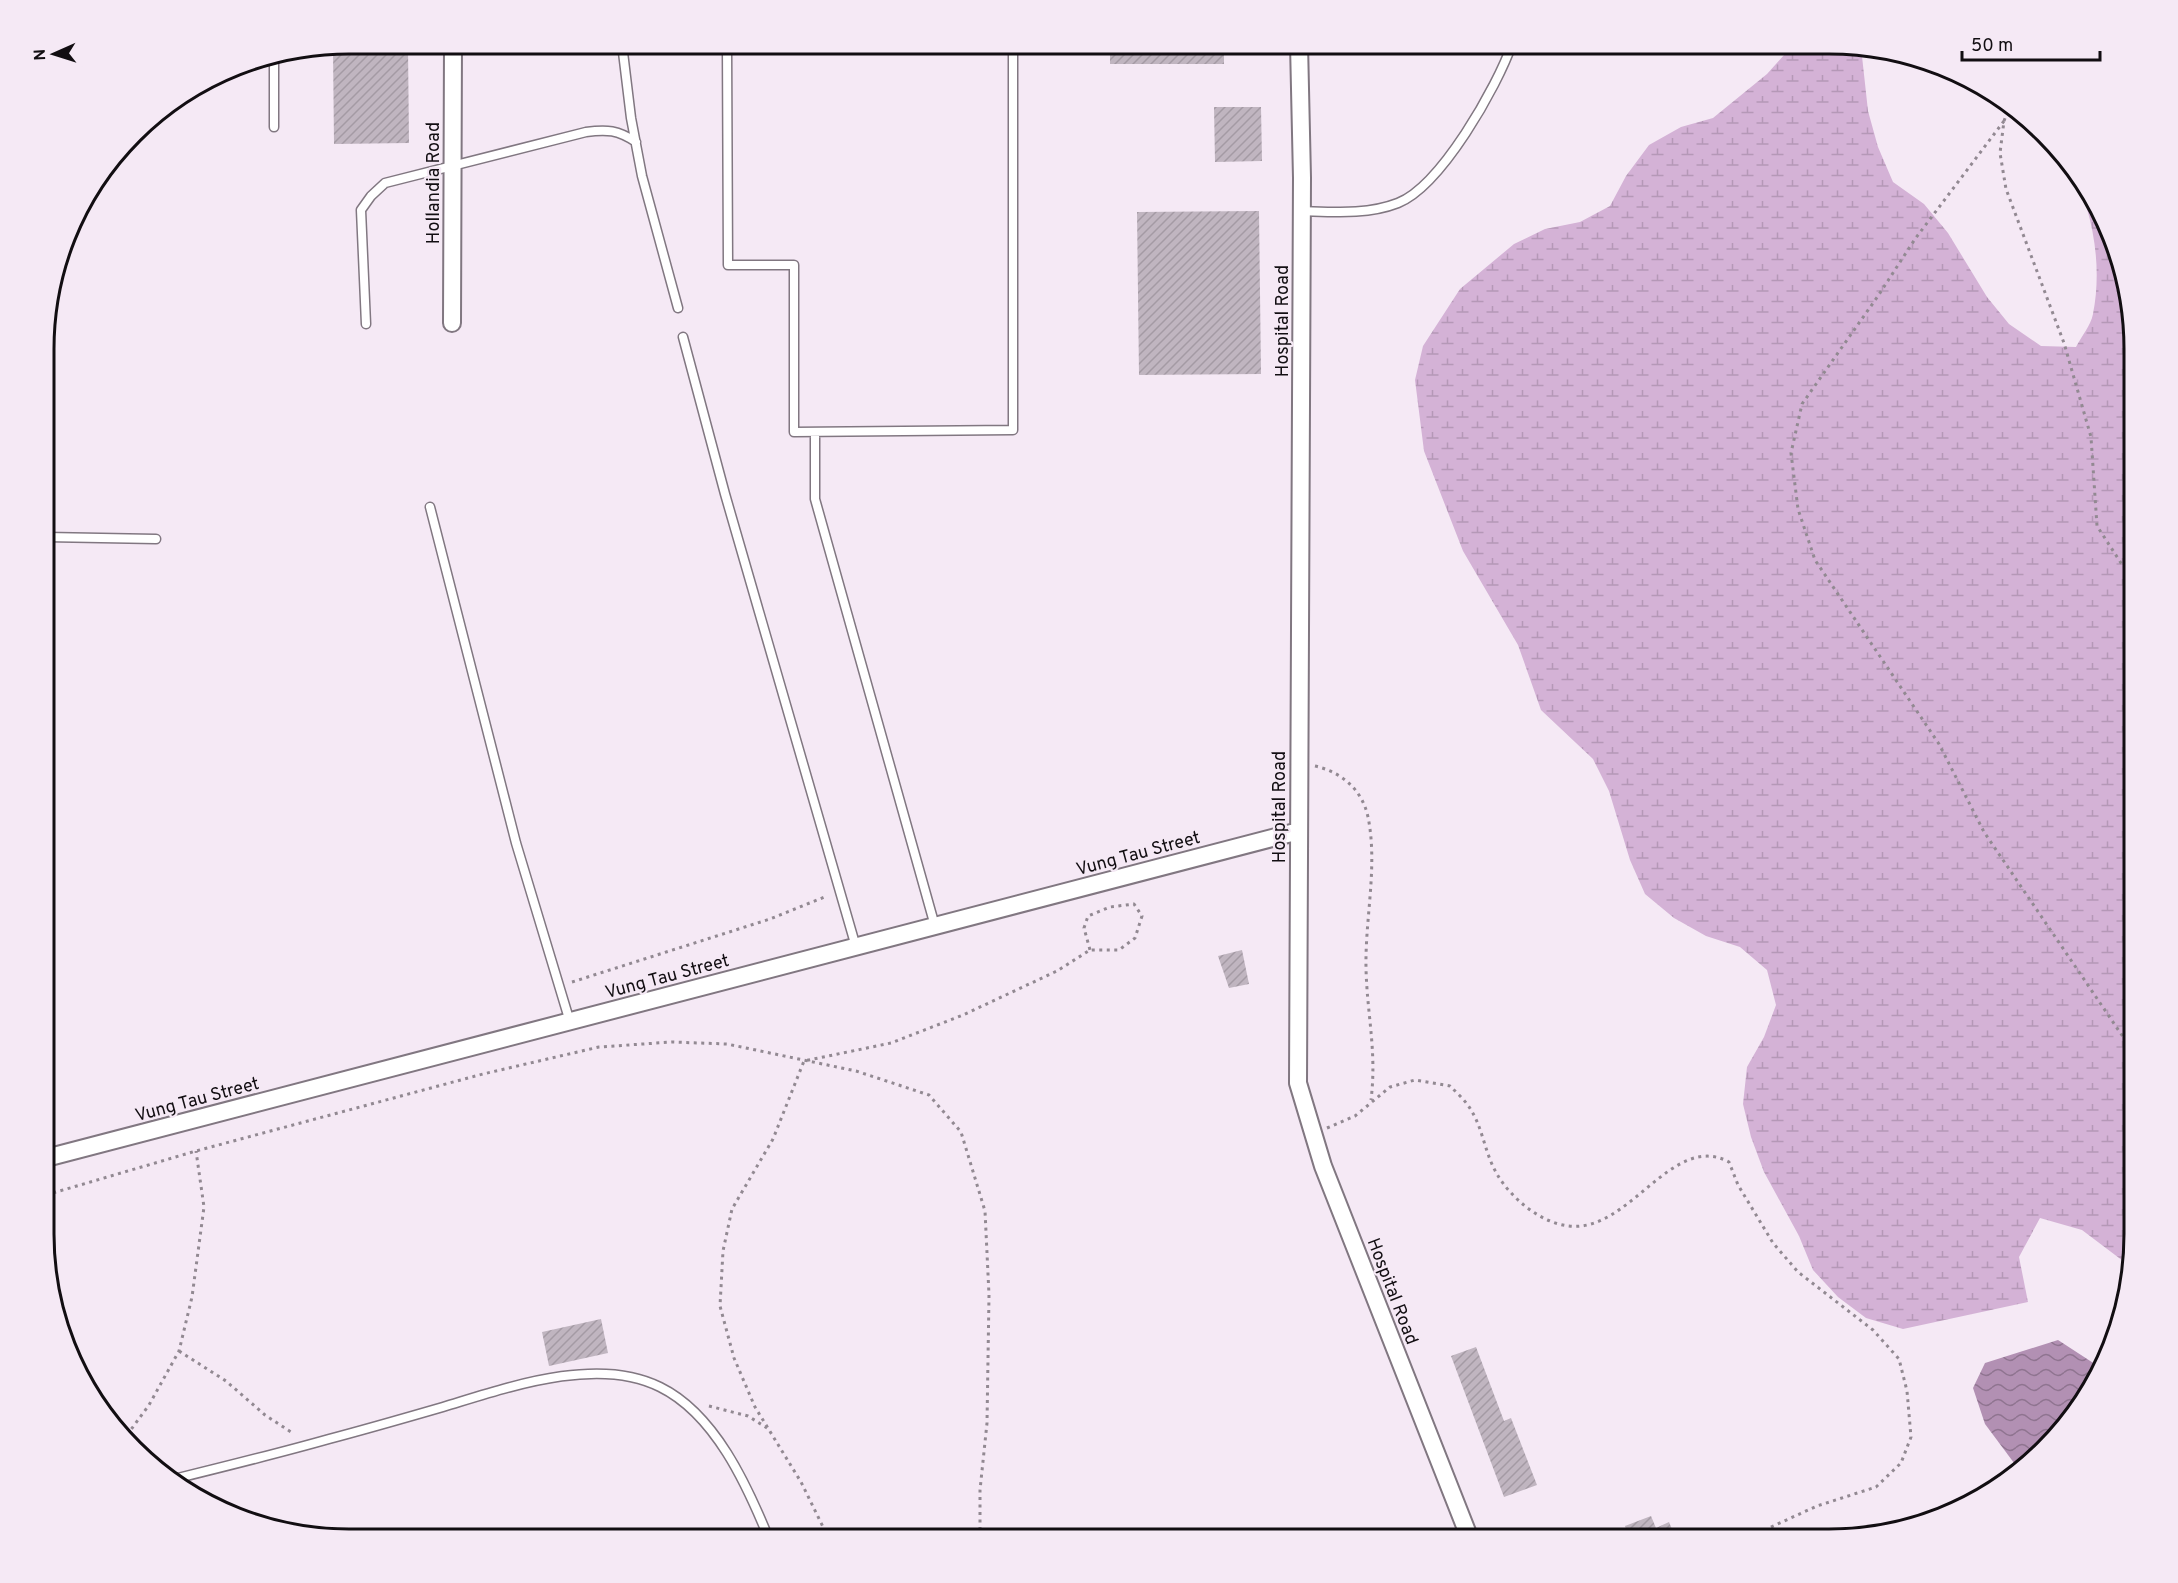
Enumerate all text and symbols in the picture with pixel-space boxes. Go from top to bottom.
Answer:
north arrow [24,24,84,84]
scale bar [1962,24,2100,62]
text: 50 m [1971,35,2013,58]
text: N [31,48,51,61]
street label: Hollandia Road [423,122,446,244]
street label: Hospital Road [1272,265,1295,377]
street label: Hospital Road [1269,751,1292,863]
street label: Vung Tau Street [1074,827,1203,882]
street label: Vung Tau Street [603,950,732,1005]
street label: Vung Tau Street [133,1073,262,1128]
street label: Hospital Road [1361,1235,1422,1348]

